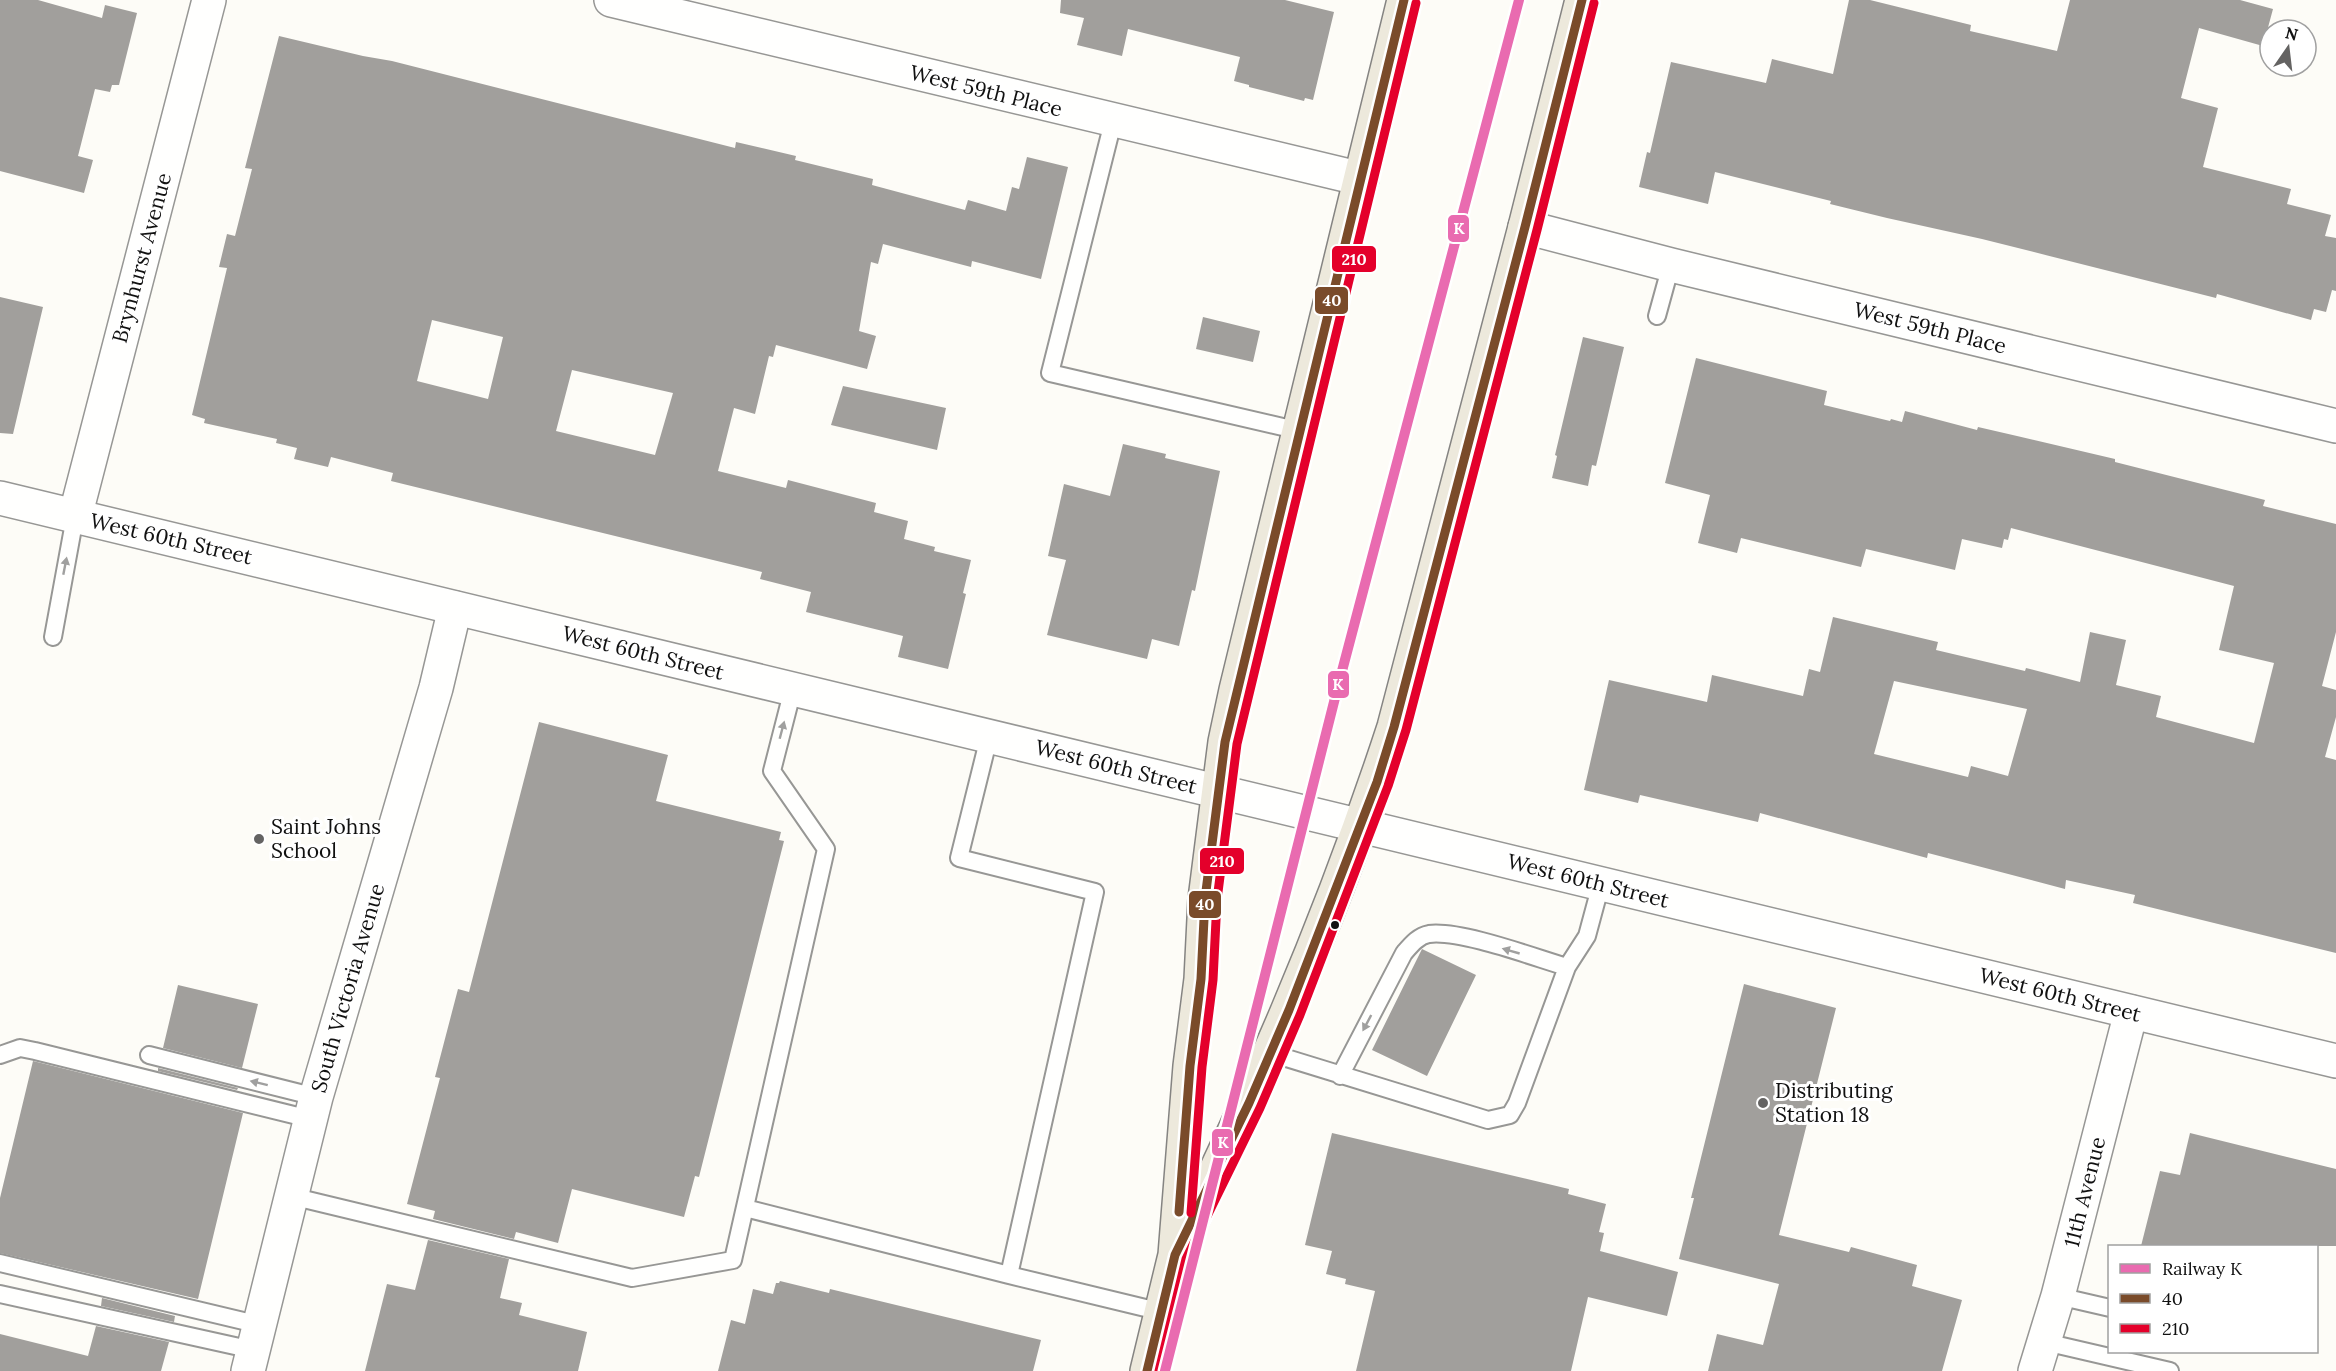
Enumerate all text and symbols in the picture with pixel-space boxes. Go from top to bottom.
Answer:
north arrow [2258,18,2318,78]
text: N [2283,22,2300,45]
street label: West 59th Place [907,59,1065,123]
street label: Brynhurst Avenue [106,170,177,346]
line badge: K [1447,214,1470,243]
text: K [1453,218,1465,238]
line badge: 210 [1331,245,1377,273]
text: 210 [1341,249,1367,269]
line badge: 40 [1314,286,1349,315]
text: 40 [1323,290,1341,310]
street label: West 59th Place [1851,296,2009,360]
street label: West 60th Street [87,507,256,571]
one-way arrow [61,556,70,575]
street label: West 60th Street [559,619,728,686]
line badge: K [1327,670,1350,699]
text: K [1332,674,1344,694]
one-way arrow [778,721,788,739]
street label: West 60th Street [1032,733,1201,800]
place label: Saint Johns School [271,813,381,864]
marker: Saint Johns School [252,832,266,846]
line badge: 210 [1199,847,1245,875]
street label: West 60th Street [1504,847,1673,914]
text: 210 [1209,851,1235,871]
street label: South Victoria Avenue [305,880,390,1096]
line badge: 40 [1188,890,1222,919]
text: 40 [1196,894,1214,914]
unlabelled marker [1329,919,1341,931]
one-way arrow [1502,945,1520,955]
street label: West 60th Street [1976,961,2145,1028]
one-way arrow [1363,1014,1372,1031]
one-way arrow [250,1077,268,1087]
place label: Distributing Station 18 [1775,1077,1893,1128]
marker: Distributing Station 18 [1756,1096,1770,1110]
line badge: K [1211,1128,1234,1157]
text: K [1217,1132,1229,1152]
street label: 11th Avenue [2058,1134,2111,1250]
legend [2108,1245,2318,1353]
text: Railway K [2162,1257,2243,1280]
text: 40 [2162,1287,2183,1310]
text: 210 [2162,1317,2189,1340]

